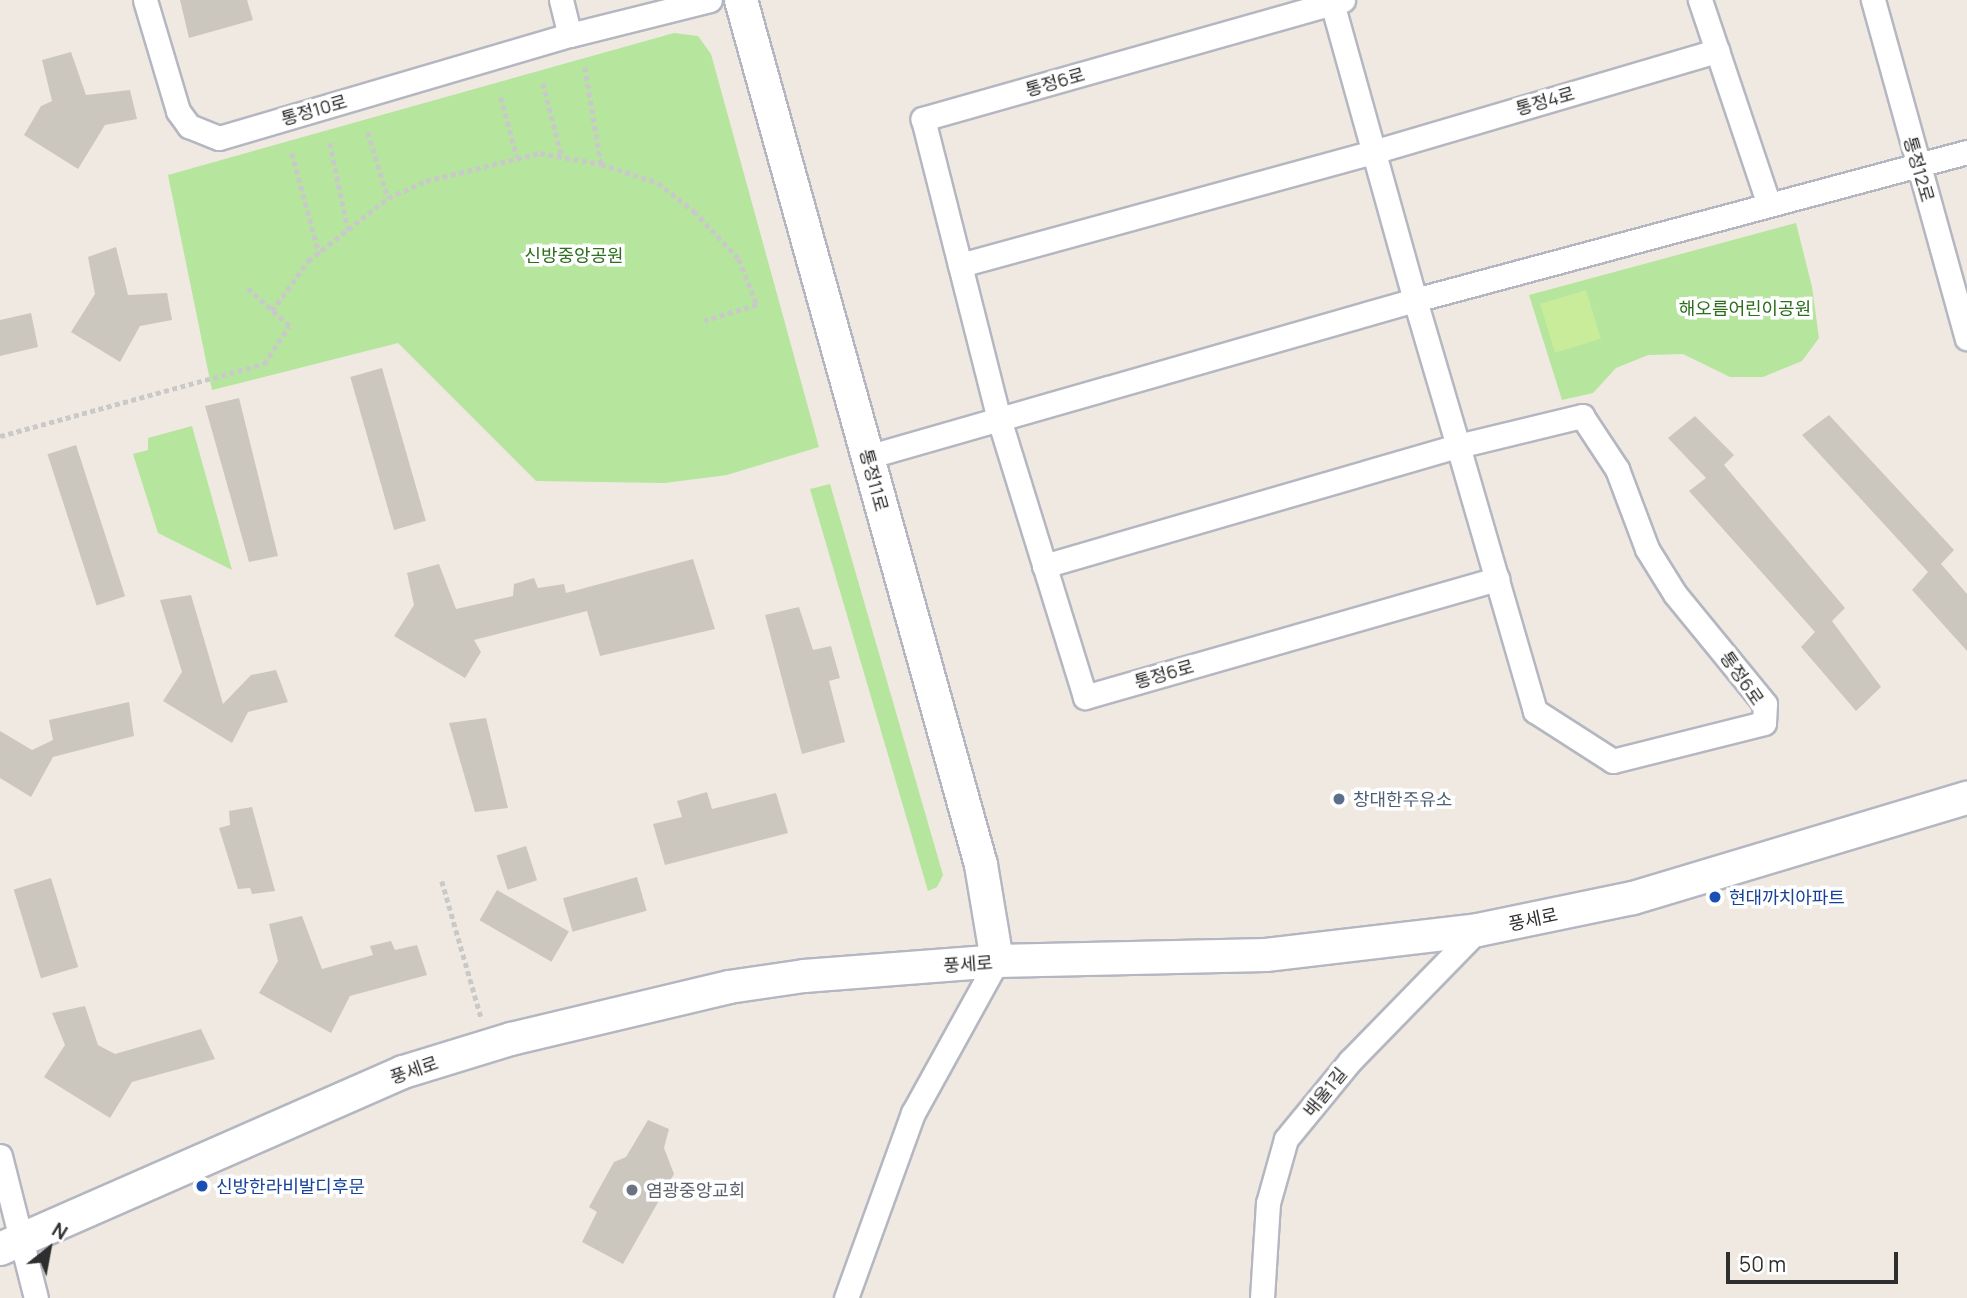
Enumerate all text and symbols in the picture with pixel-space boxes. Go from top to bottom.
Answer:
street label: 통정6로 [1023,63,1087,101]
street label: 통정4로 [1513,82,1577,120]
street label: 통정10로 [278,90,350,130]
street label: 통정12로 [1899,134,1939,204]
park label: 신방중앙공원 [524,244,624,266]
park label: 해오름어린이공원 [1679,297,1811,319]
street label: 통정11로 [855,446,893,514]
street label: 통정6로 [1716,647,1768,709]
street label: 통정6로 [1132,655,1196,693]
place label: 창대한주유소 [1353,788,1452,810]
marker: 창대한주유소 [1331,791,1347,807]
place label: 현대까치아파트 [1729,886,1845,908]
marker: 현대까치아파트 [1707,889,1723,905]
street label: 풍세로 [1506,903,1560,935]
street label: 풍세로 [942,951,994,977]
street label: 풍세로 [387,1052,441,1088]
street label: 배울1길 [1299,1063,1351,1121]
place label: 신방한라비발디후문 [216,1175,365,1197]
marker: 신방한라비발디후문 [194,1178,210,1194]
place label: 염광중앙교회 [646,1179,745,1201]
marker: 염광중앙교회 [624,1182,640,1198]
north arrow [14,1214,84,1284]
text: N [47,1216,72,1246]
scale bar [1729,1238,1900,1282]
text: 50 m [1739,1250,1786,1278]

